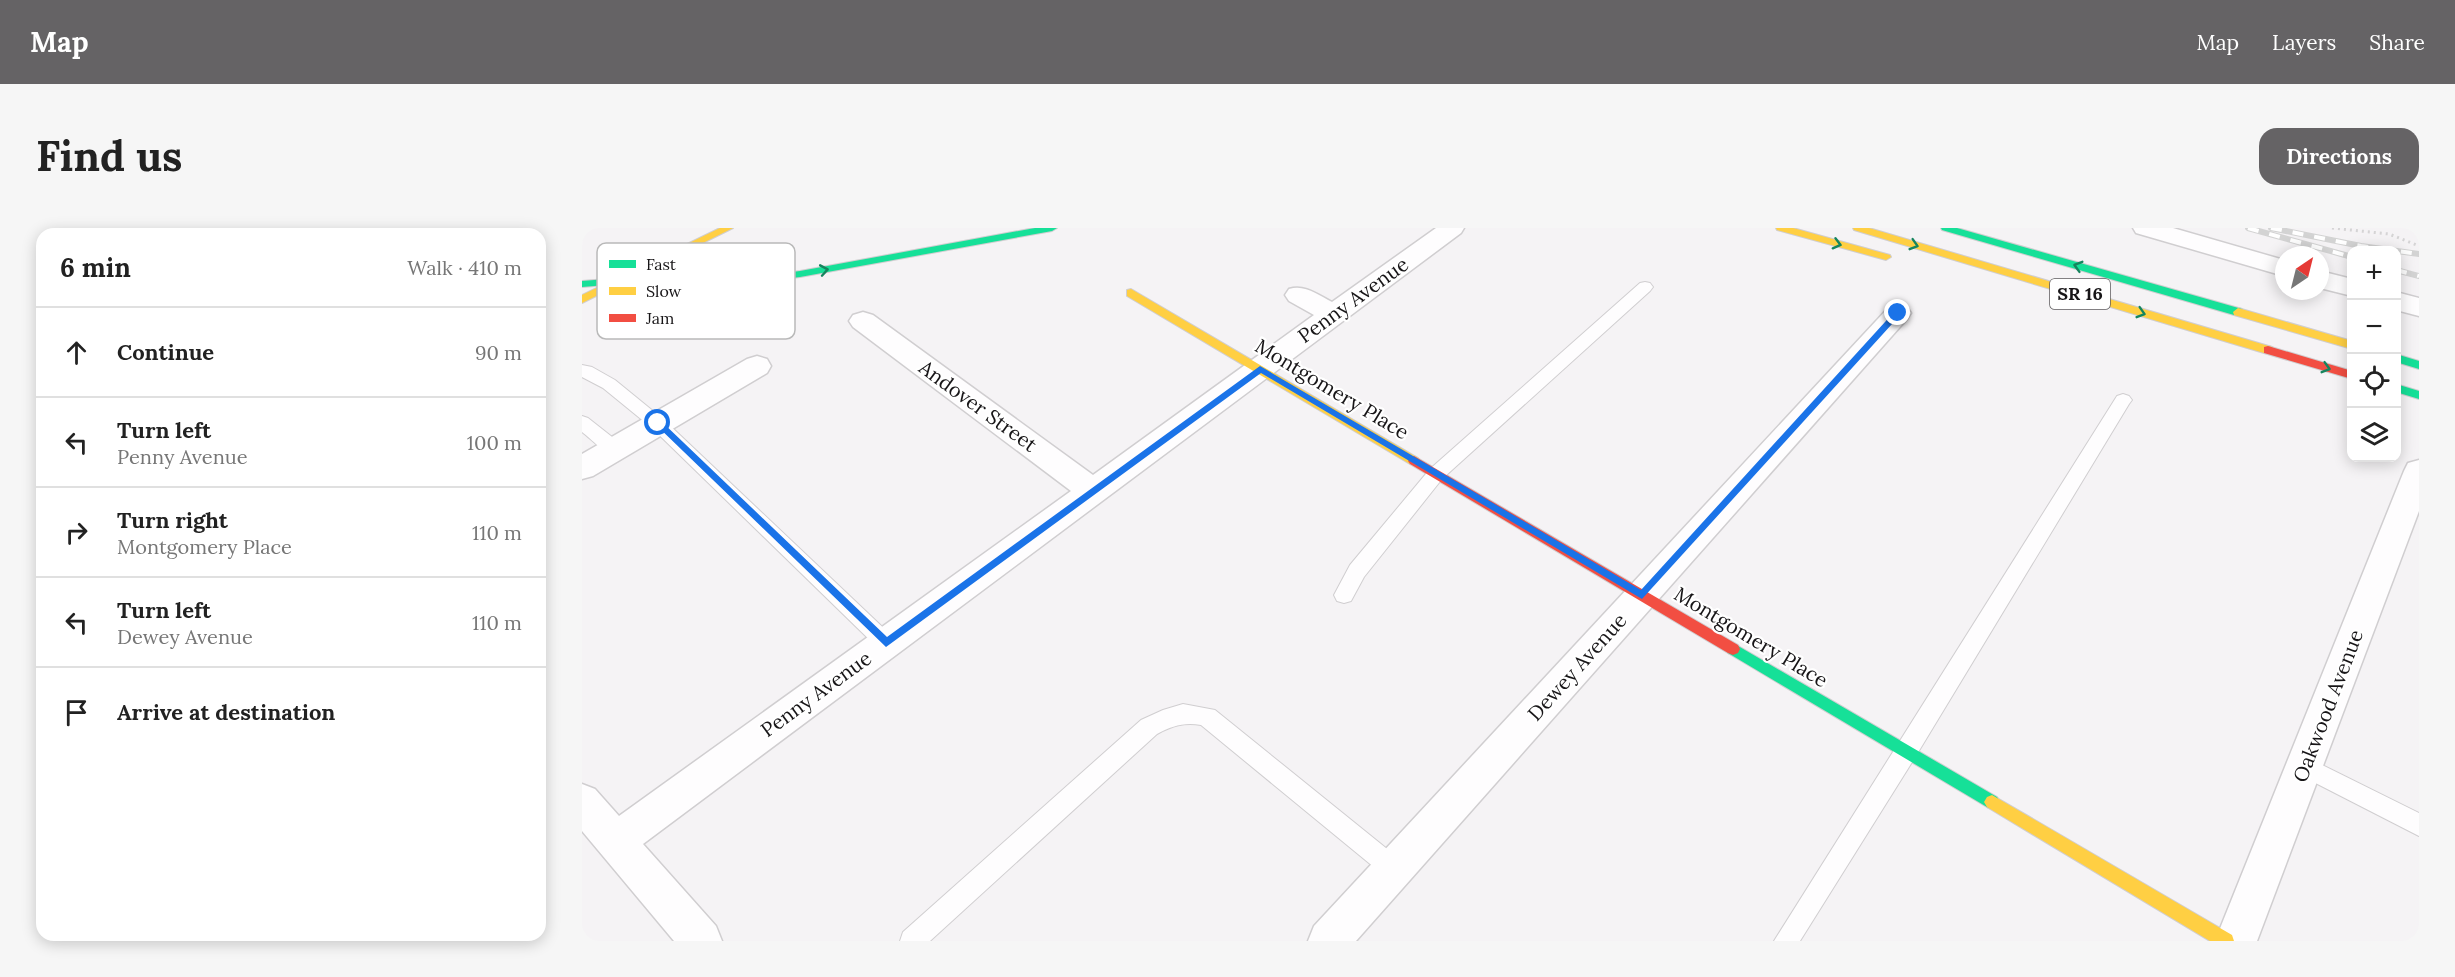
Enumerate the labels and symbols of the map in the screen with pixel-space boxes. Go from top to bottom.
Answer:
one-way arrow [1832,236,1842,249]
one-way arrow [1908,238,1919,250]
legend [597,243,795,339]
north arrow [2275,246,2329,300]
street label: Penny Avenue [1293,251,1413,348]
text: Fast [646,254,677,274]
one-way arrow [2073,261,2084,273]
one-way arrow [819,264,829,277]
road number: SR 16 [2050,279,2110,309]
text: Slow [646,281,682,301]
route end [1884,299,1910,325]
one-way arrow [2135,306,2146,318]
text: Jam [645,308,674,328]
street label: Montgomery Place [1251,333,1414,444]
street label: Andover Street [914,354,1042,457]
one-way arrow [2320,361,2331,373]
route start [644,409,670,435]
street label: Montgomery Place [1670,581,1833,692]
street label: Dewey Avenue [1522,608,1631,726]
street label: Oakwood Avenue [2287,626,2368,786]
street label: Penny Avenue [756,645,876,742]

